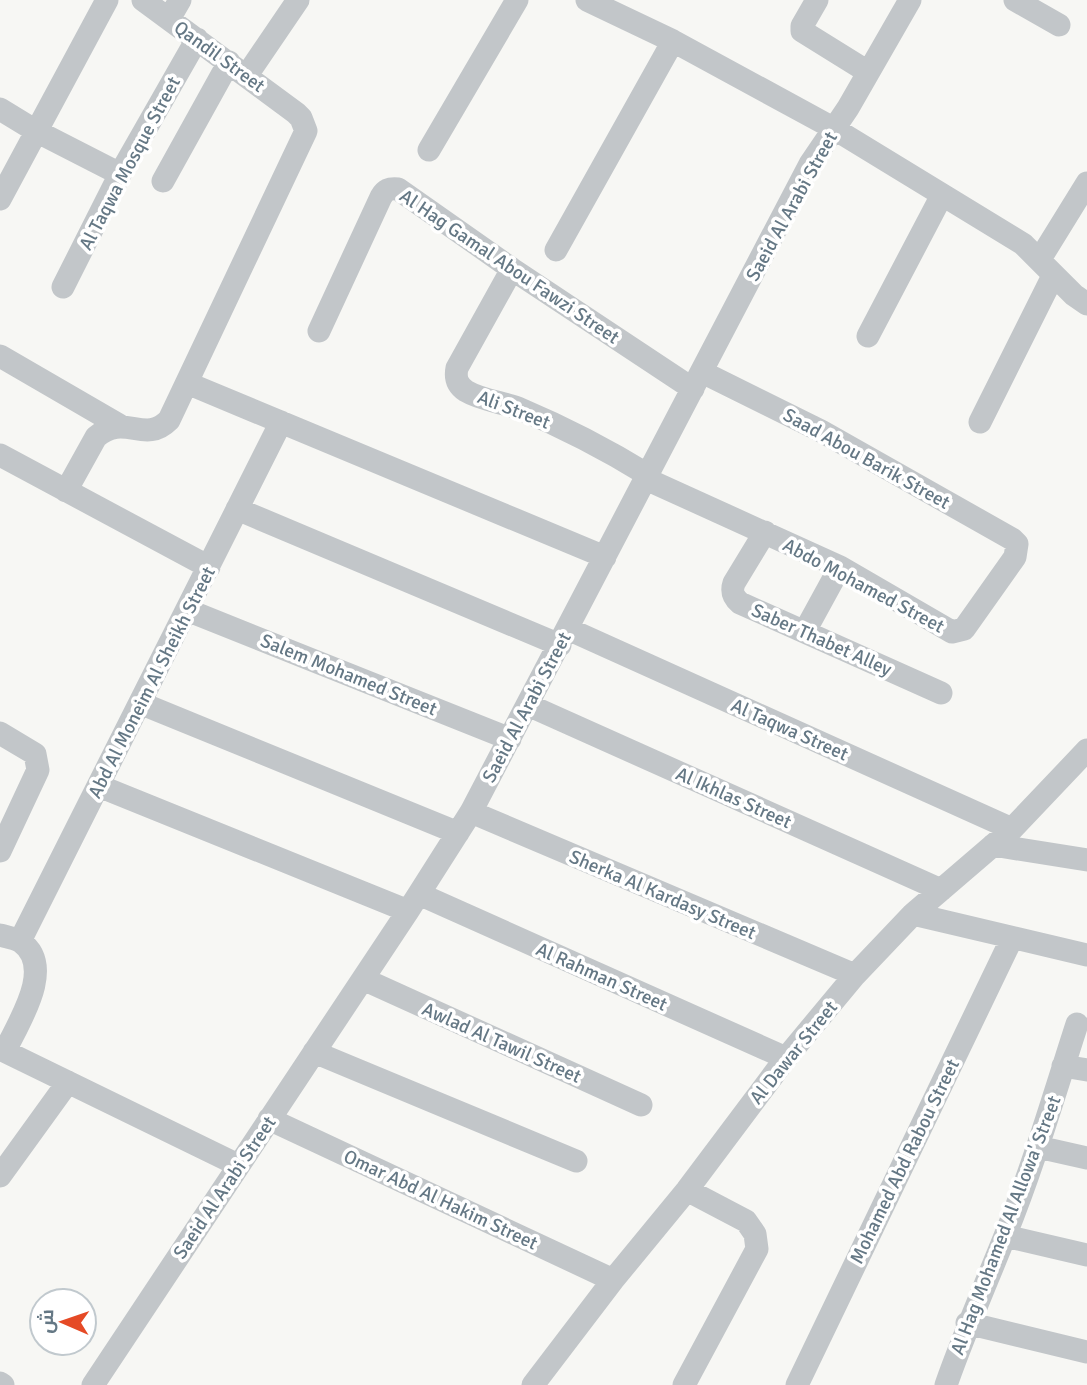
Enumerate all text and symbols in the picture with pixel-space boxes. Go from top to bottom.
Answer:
street label: Qandil Street [169,16,270,98]
street label: Al Taqwa Mosque Street [74,72,186,254]
street label: Saeid Al Arabi Street [741,127,843,285]
street label: Al Hag Gamal Abou Fawzi Street [395,184,624,350]
street label: Ali Street [474,385,554,435]
street label: Saad Abou Barik Street [779,403,954,515]
street label: Abdo Mohamed Street [779,533,949,639]
street label: Abd Al Moneim Al Sheikh Street [83,562,221,802]
street label: Saber Thabet Alley [748,598,896,682]
street label: Saeid Al Arabi Street [477,628,577,787]
street label: Salem Mohamed Street [257,629,441,721]
street label: Al Taqwa Street [727,693,852,767]
street label: Al Ikhlas Street [672,762,795,834]
street label: Sherka Al Kardasy Street [566,845,760,945]
street label: Al Rahman Street [532,937,671,1017]
street label: Al Dawar Street [745,996,843,1109]
street label: Awlad Al Tawil Street [418,997,585,1089]
street label: Mohamed Abd Rabou Street [845,1055,965,1268]
street label: Al Hag Mohamed Al Allowa' Street [945,1092,1067,1358]
street label: Saeid Al Arabi Street [168,1111,282,1264]
street label: Omar Abd Al Hakim Street [340,1144,542,1256]
north arrow [28,1287,98,1357]
text: ش [35,1309,59,1334]

